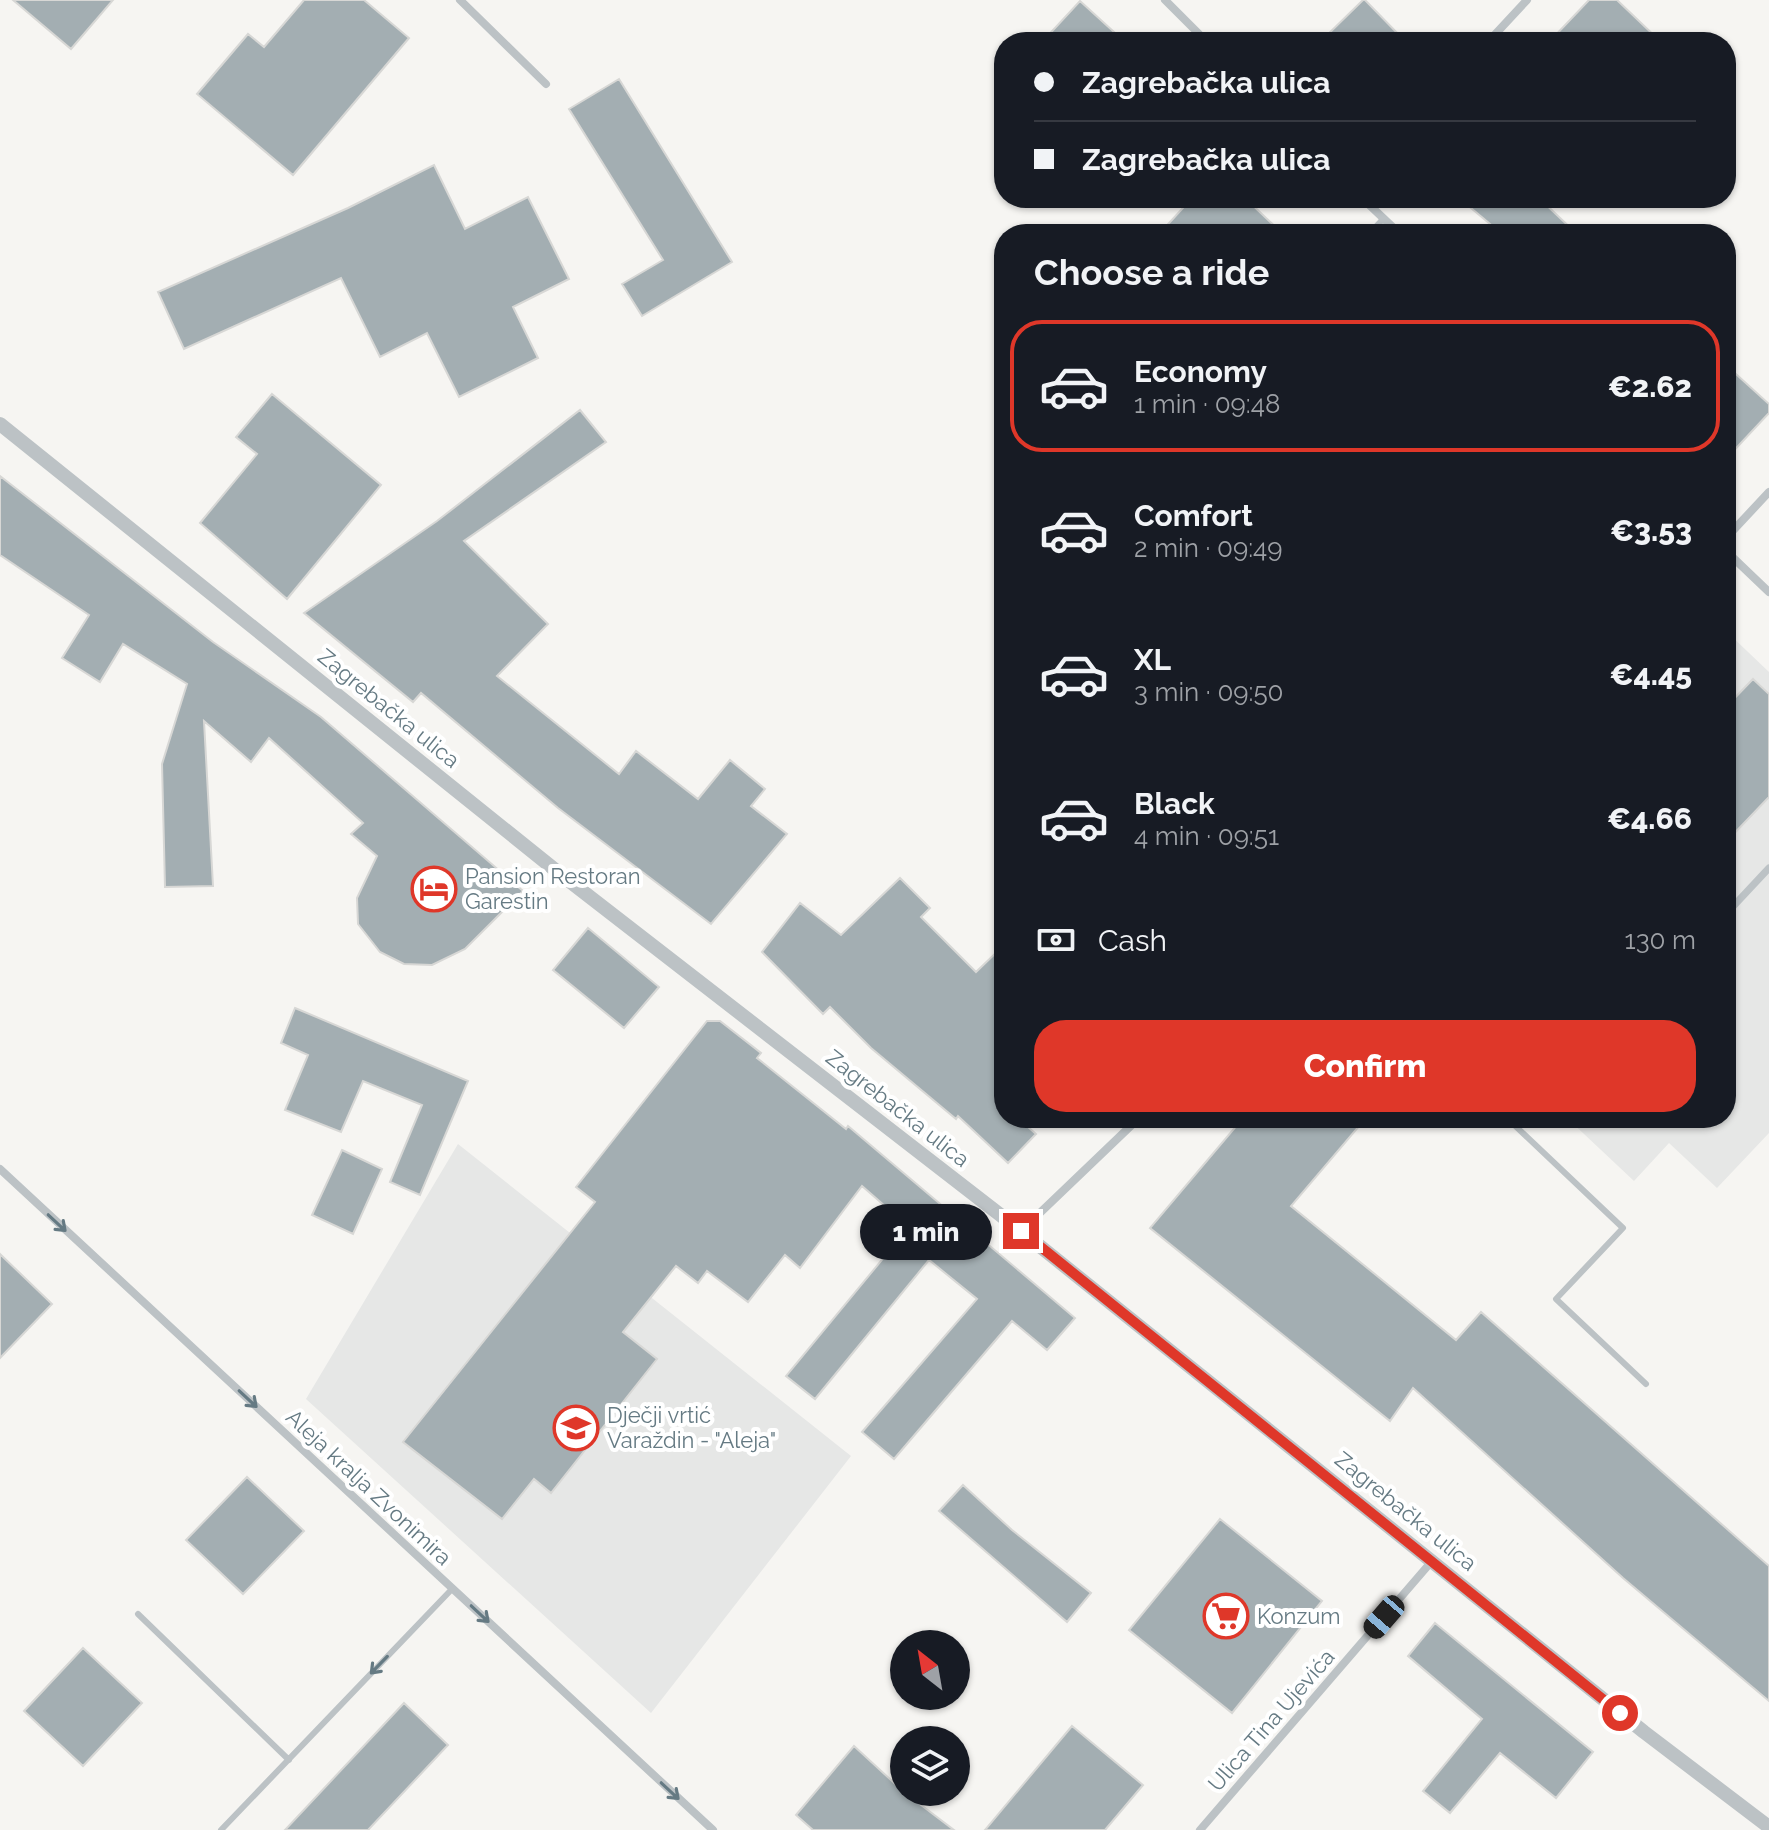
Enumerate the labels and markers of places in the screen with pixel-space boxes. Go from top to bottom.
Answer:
place label: Pansion Restoran Garestin [465,863,641,914]
hotel icon: Pansion Restoran Garestin [410,865,458,913]
place label: Dječji vrtić Varaždin - "Aleja" [607,1402,776,1453]
school or university icon: Dječji vrtić Varaždin - "Aleja" [552,1404,600,1452]
supermarket icon: Konzum [1202,1592,1250,1640]
place label: Konzum [1257,1603,1341,1629]

